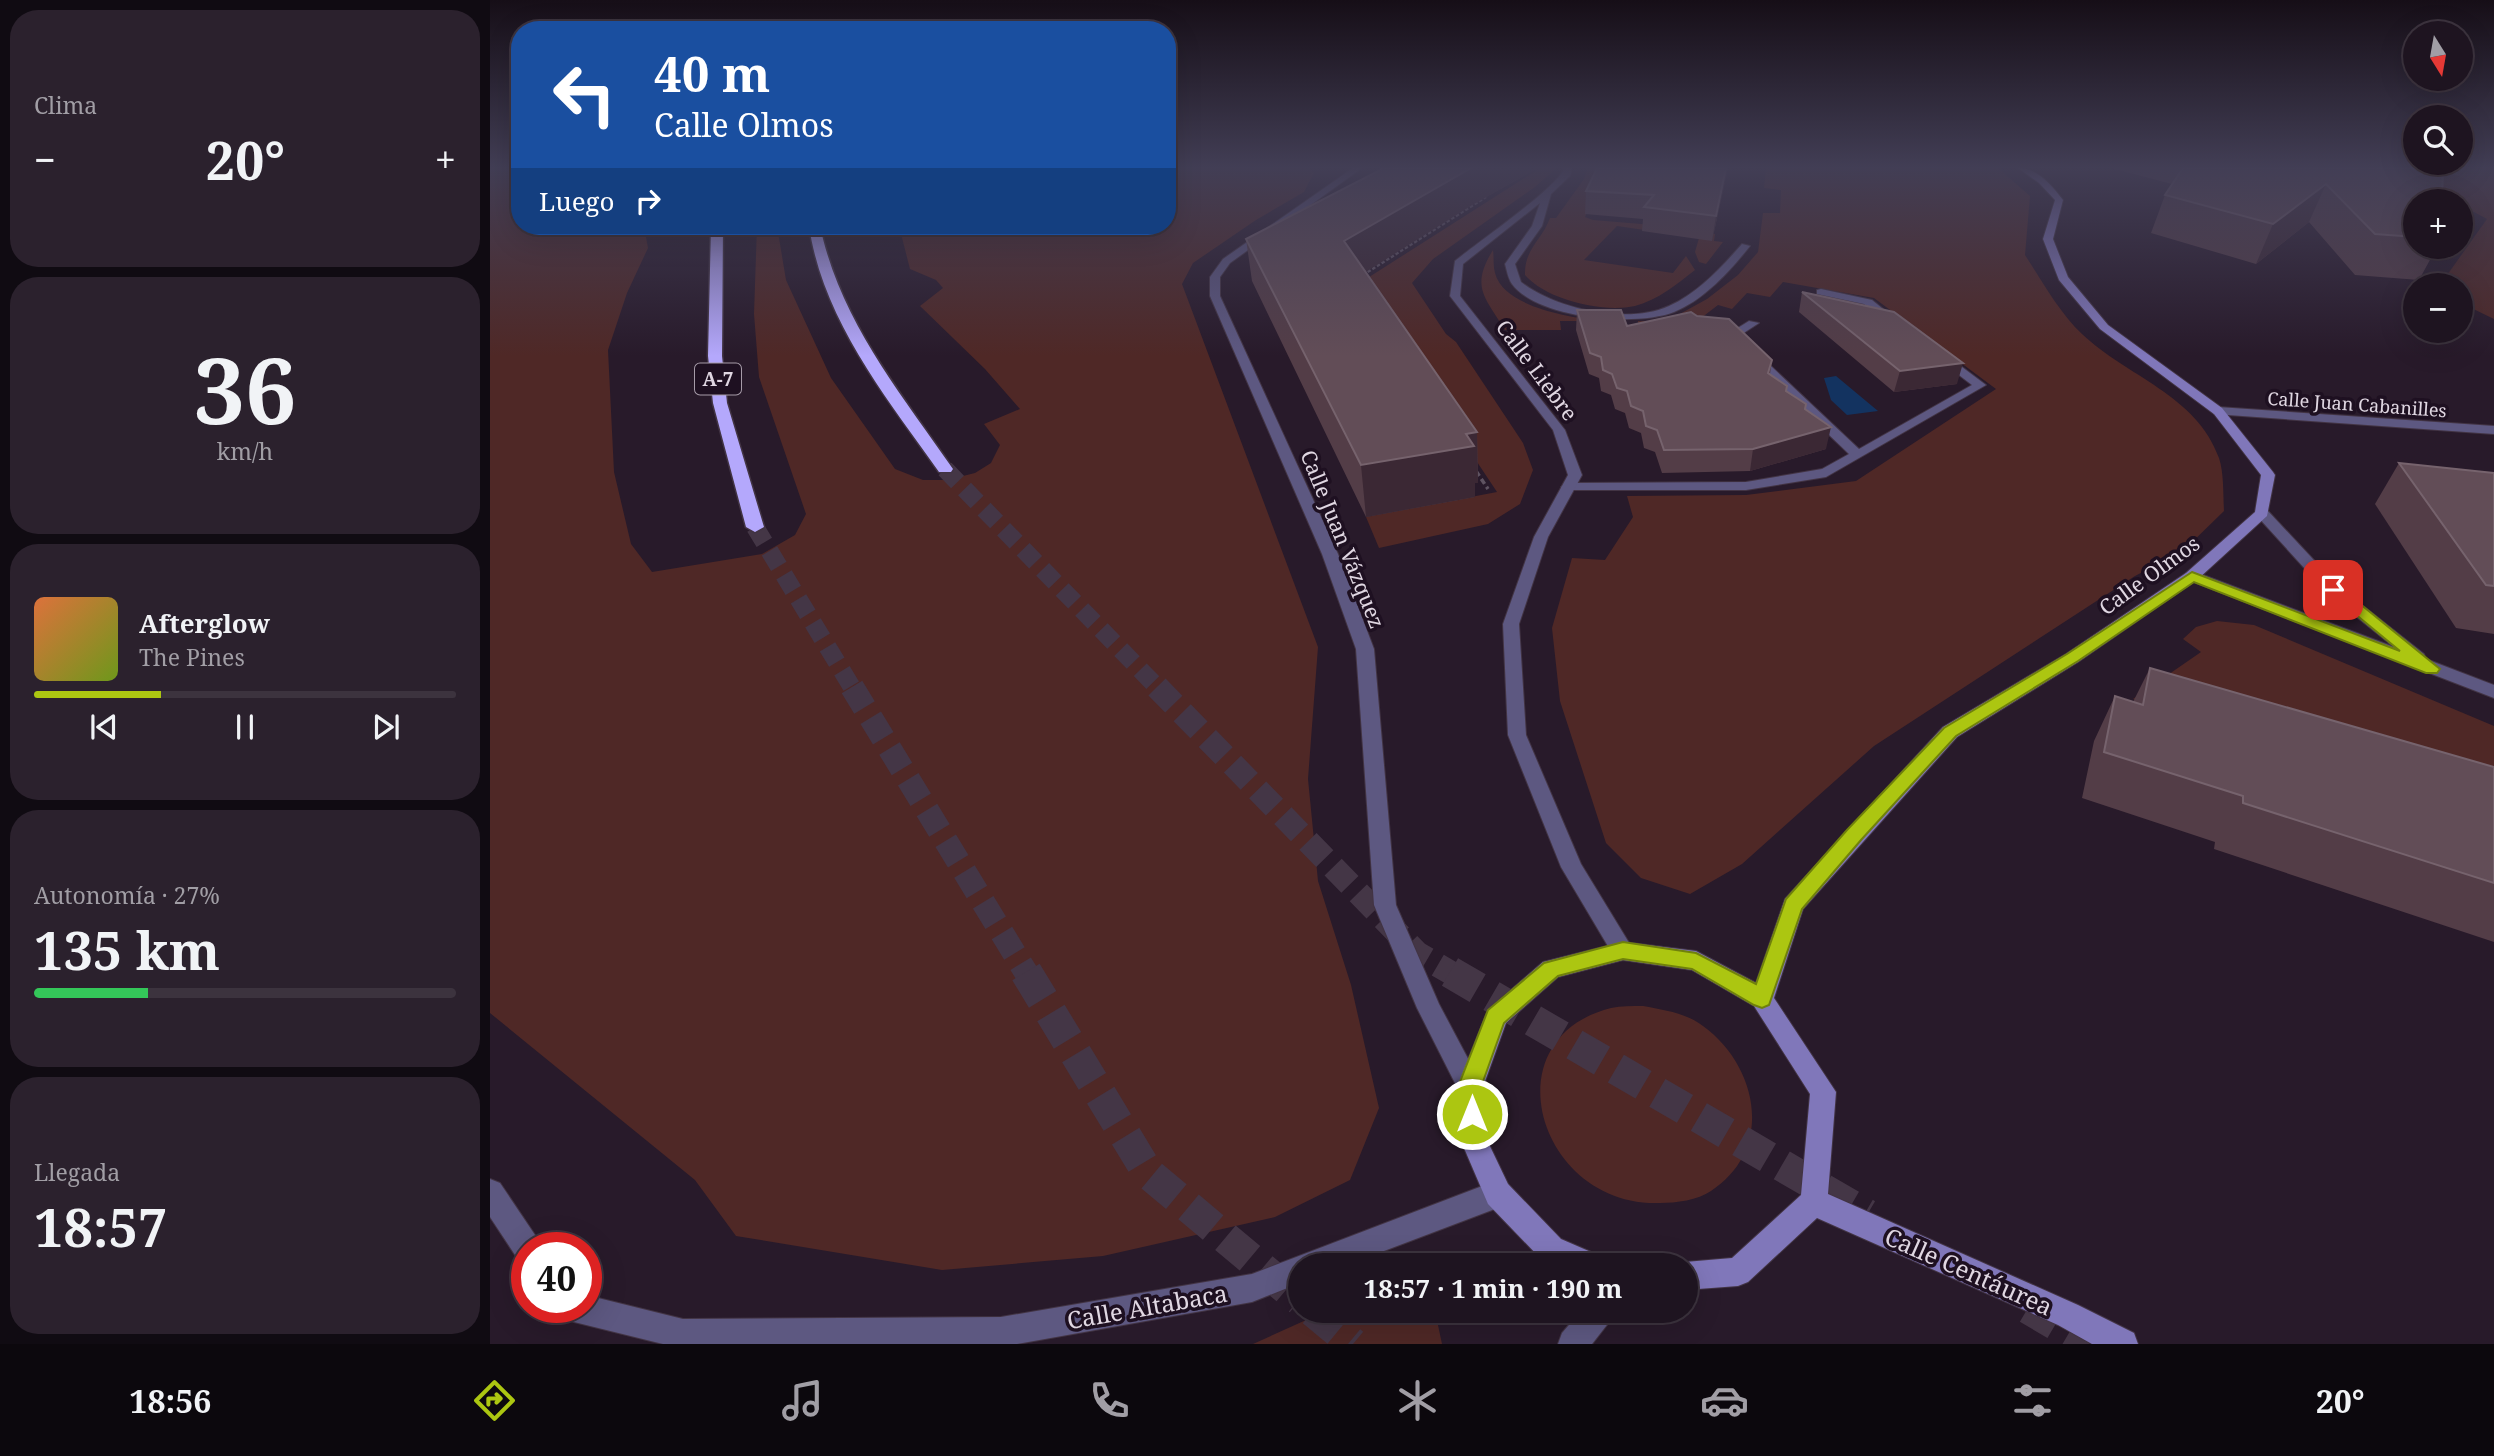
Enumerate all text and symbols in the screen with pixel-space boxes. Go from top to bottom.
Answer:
north arrow [2403,21,2473,91]
map controls [2403,21,2473,343]
text: 40 m [654,40,770,106]
icon: left [539,49,630,140]
text: Clima [34,89,97,121]
text: Calle Olmos [654,103,834,146]
button: search [2403,105,2473,175]
text: 20° [206,124,285,195]
text: − [34,133,56,185]
text: + [435,133,456,185]
icon: right [629,182,667,220]
text: Luego [539,183,615,219]
button: + [2403,189,2473,259]
button: − [2403,273,2473,343]
street label: Calle Liebre [1490,314,1584,426]
text: 36 [194,327,296,451]
road number: A-7 [695,364,741,394]
street label: Calle Juan Cabanilles [2267,386,2447,422]
text: km/h [217,435,273,467]
street label: Calle Juan Vázquez [1294,446,1392,632]
street label: Calle Olmos [2093,529,2205,621]
pin [2303,560,2363,620]
icon: arrive [2314,571,2352,609]
text: Afterglow [139,605,270,641]
text: The Pines [139,641,245,673]
icon: previous [85,708,123,746]
icon: pause [226,708,264,746]
icon: next [367,708,405,746]
text: Autonomía · 27% [34,879,220,911]
text: 135 km [34,914,220,985]
position arrow [1435,1077,1509,1151]
text: Llegada [34,1156,120,1188]
text: 18:57 [34,1191,167,1262]
street label: Calle Centáurea [1880,1219,2058,1323]
speed limit sign: 40 [511,1232,602,1323]
text: 18:57 · 1 min · 190 m [1363,1270,1623,1306]
street label: Calle Altabaca [1064,1276,1230,1336]
icon: directions [470,1376,519,1425]
icon: music [778,1376,827,1425]
icon: phone [1085,1376,1134,1425]
icon: climate [1393,1376,1442,1425]
icon: car [1700,1376,1749,1425]
icon: filters [2008,1376,2057,1425]
text: 18:56 [129,1379,211,1422]
text: 20° [2316,1379,2365,1422]

